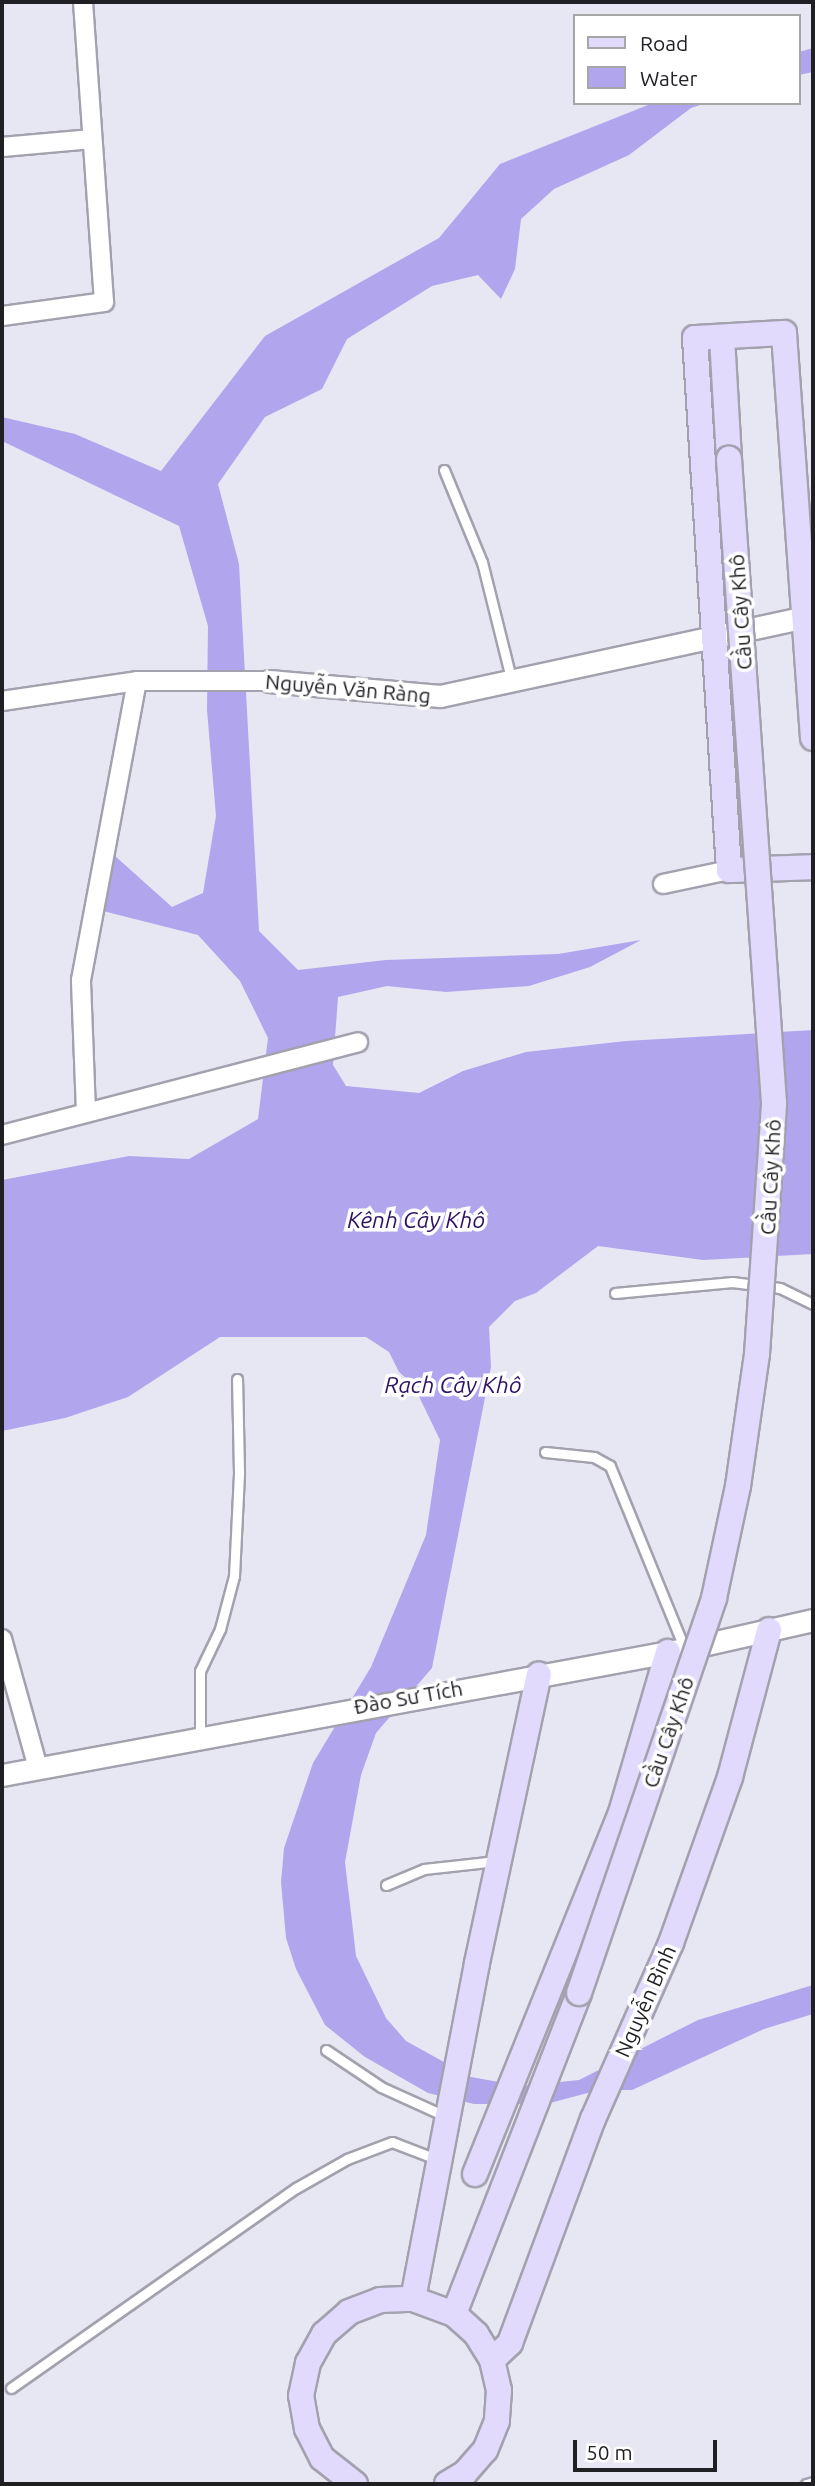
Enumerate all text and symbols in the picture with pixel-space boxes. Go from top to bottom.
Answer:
legend [574,14,801,105]
text: Road [640,31,688,55]
text: Water [640,66,698,90]
street label: Cầu Cây Khô [723,553,757,671]
street label: Nguyễn Văn Ràng [264,668,432,708]
street label: Cầu Cây Khô [754,1118,786,1236]
water label: Kênh Cây Khô [347,1206,485,1234]
water label: Rạch Cây Khô [385,1371,521,1399]
street label: Cầu Cây Khô [637,1673,699,1791]
street label: Đào Sư Tích [352,1675,464,1719]
street label: Nguyễn Bình [609,1941,681,2061]
scale bar [577,2426,720,2470]
text: 50 m [586,2440,633,2464]

